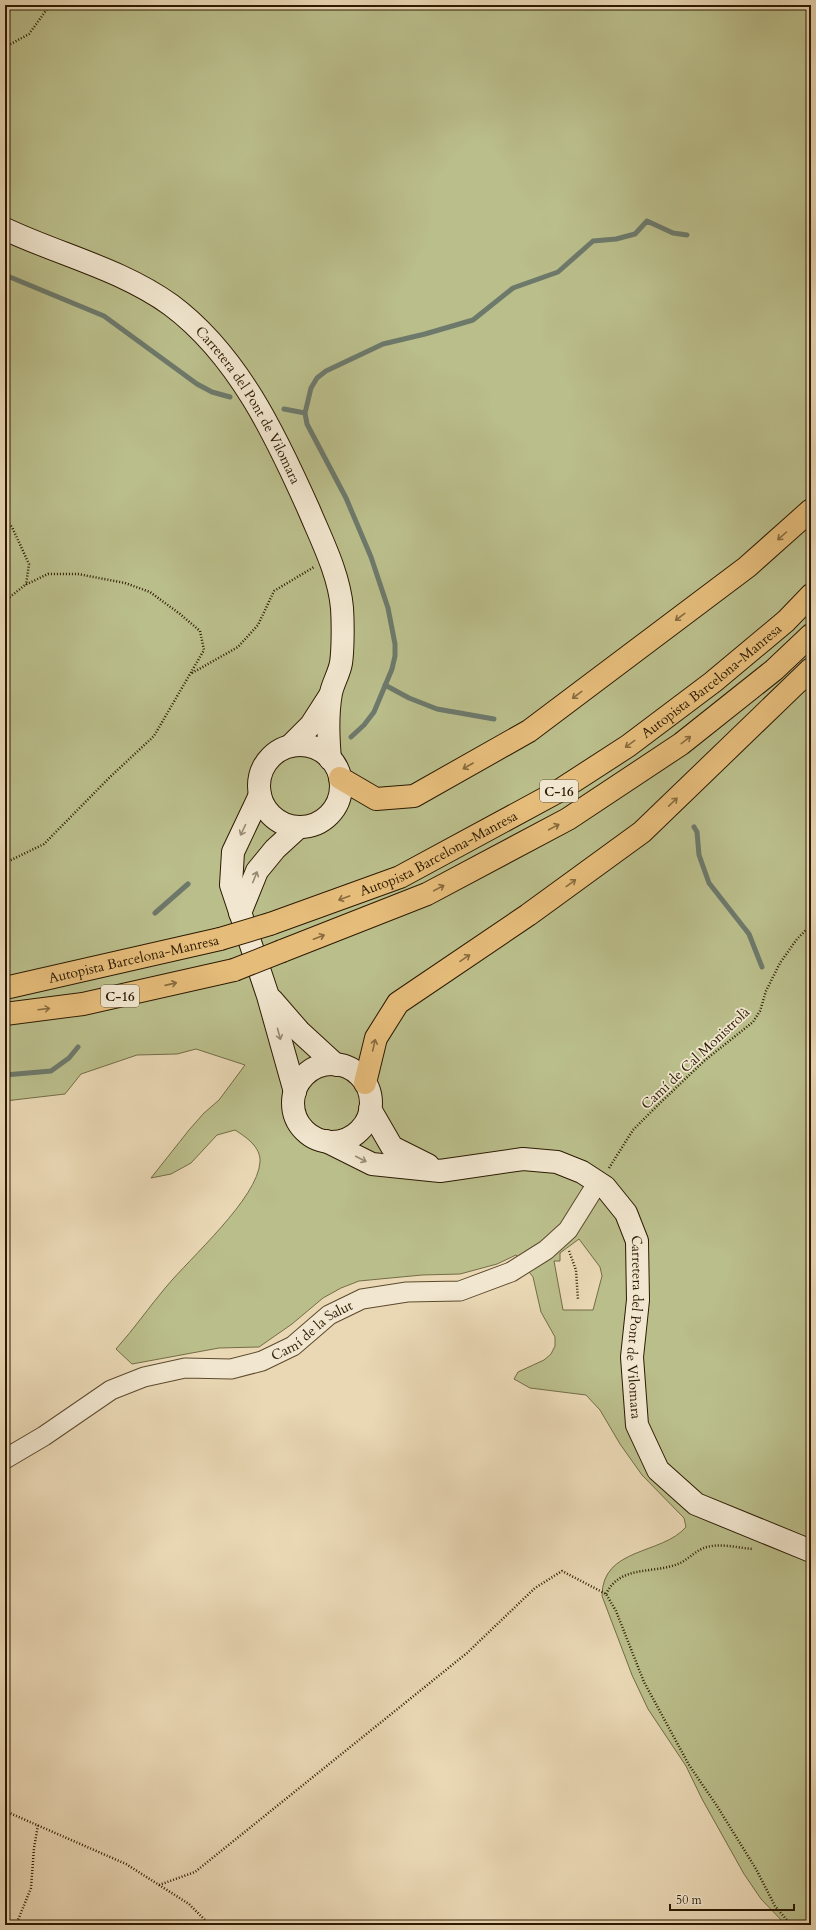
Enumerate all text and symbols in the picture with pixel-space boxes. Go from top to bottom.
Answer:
street label: Carretera del Pont de Vilomara [191,322,305,487]
one-way arrow [777,531,787,540]
one-way arrow [675,613,686,621]
street label: Autopista Barcelona-Manresa [637,620,786,743]
one-way arrow [571,691,582,699]
one-way arrow [680,736,691,744]
one-way arrow [625,740,636,748]
one-way arrow [462,762,474,770]
road number: C-16 [540,780,578,802]
one-way arrow [667,798,677,807]
street label: Autopista Barcelona-Manresa [357,806,521,901]
one-way arrow [548,822,560,830]
one-way arrow [239,824,246,836]
one-way arrow [252,872,259,884]
one-way arrow [566,879,577,887]
one-way arrow [433,884,445,891]
one-way arrow [338,894,350,902]
street label: Autopista Barcelona-Manresa [47,931,221,988]
one-way arrow [312,932,324,940]
one-way arrow [459,954,470,962]
one-way arrow [164,980,177,988]
road number: C-16 [101,985,139,1007]
street label: Camí de Cal Monistrolà [637,1003,754,1114]
one-way arrow [37,1006,50,1013]
one-way arrow [276,1027,283,1040]
one-way arrow [370,1039,378,1052]
one-way arrow [355,1156,367,1163]
street label: Carretera del Pont de Vilomara [622,1232,647,1420]
street label: Camí de la Salut [268,1296,356,1365]
scale bar [670,1886,794,1912]
text: 50 m [676,1892,703,1908]

